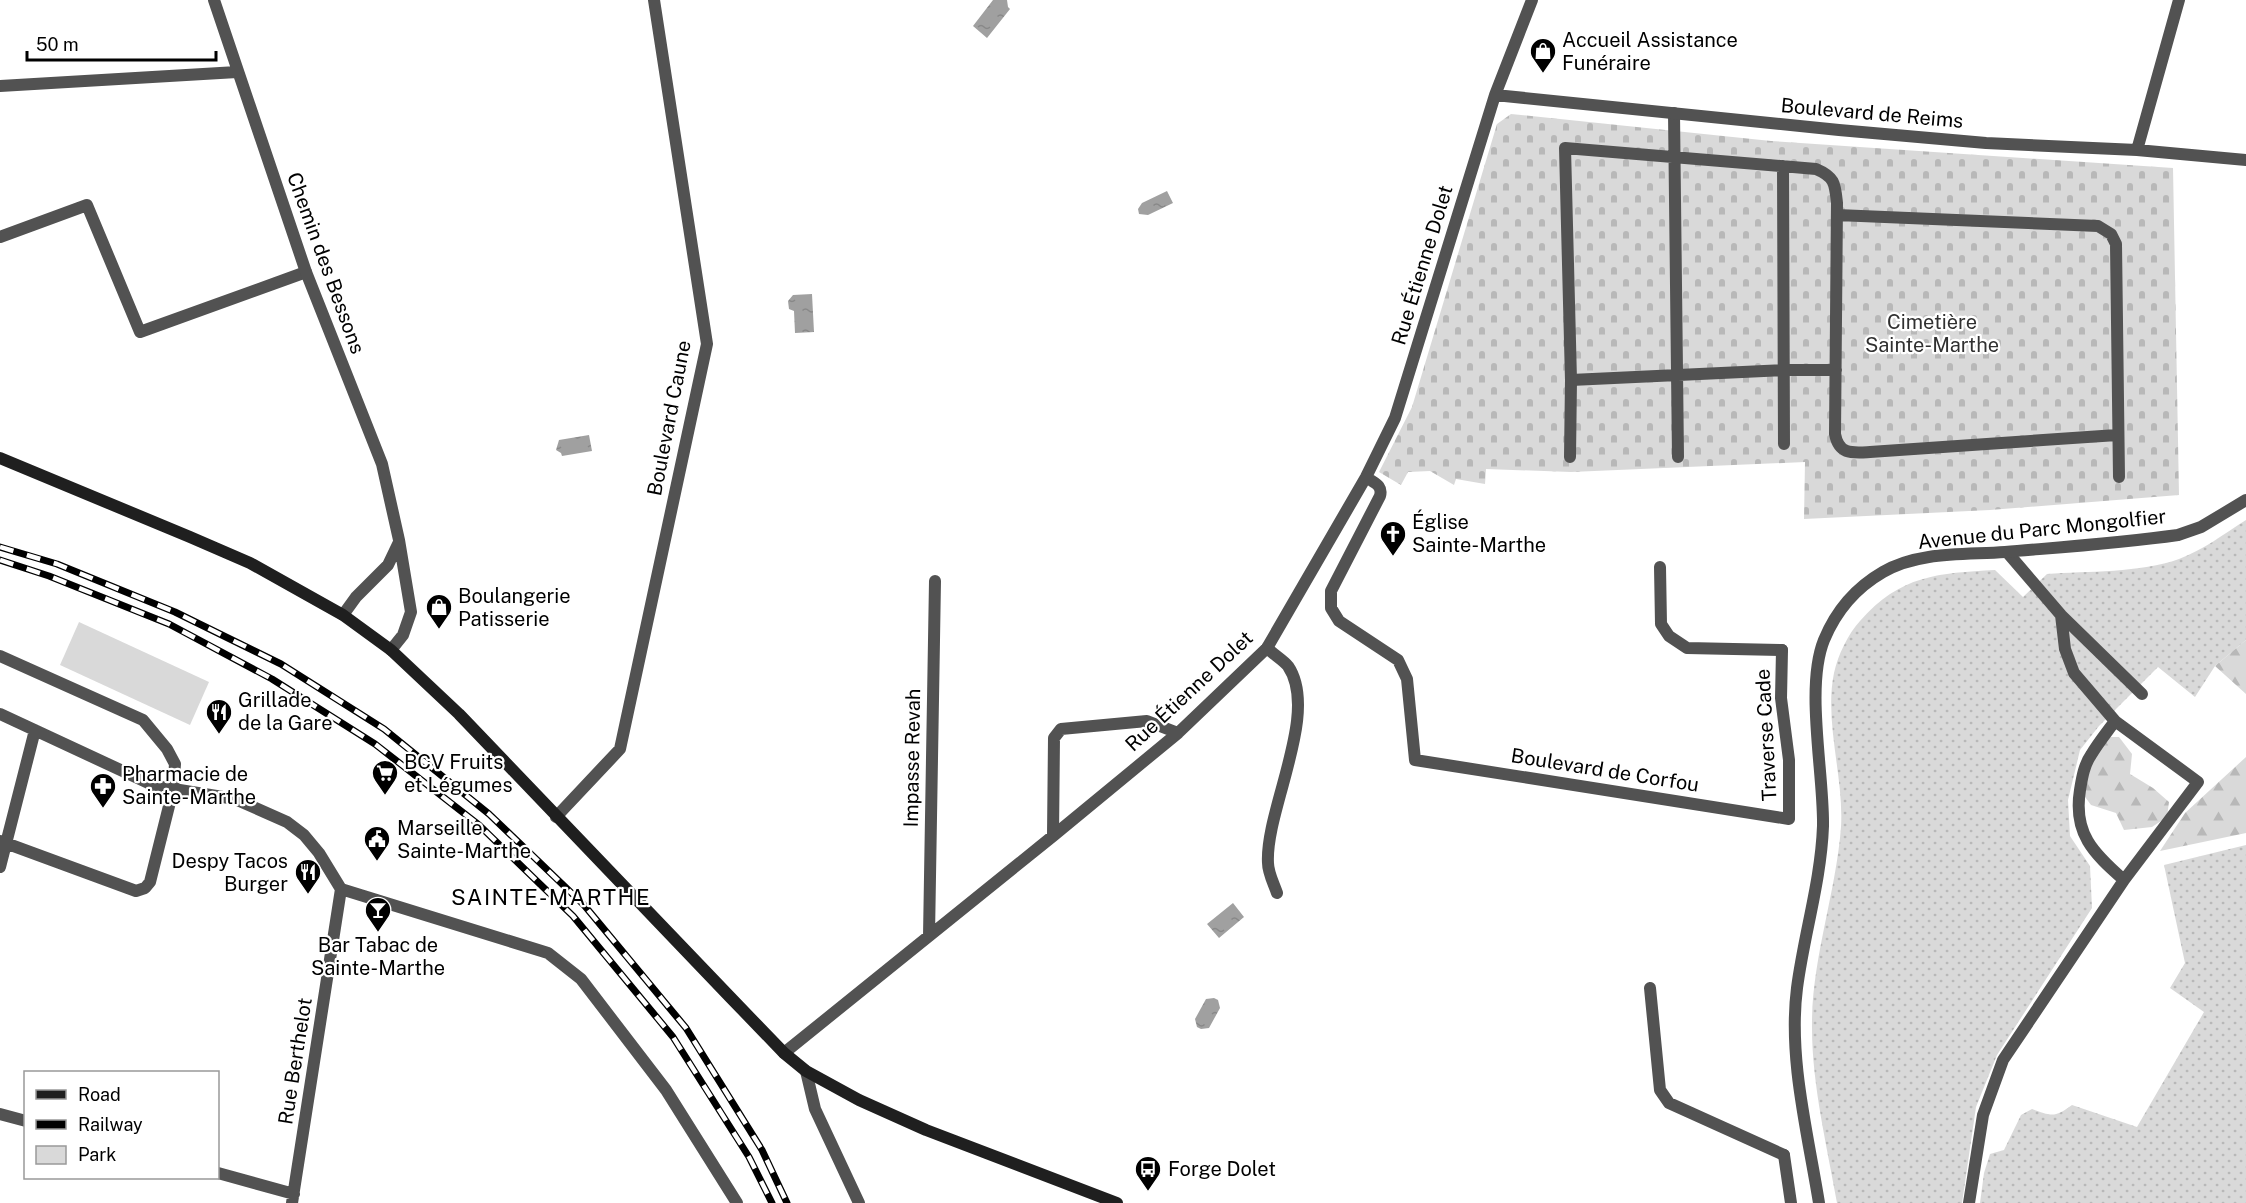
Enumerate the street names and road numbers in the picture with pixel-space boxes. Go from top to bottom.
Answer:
street label: Boulevard de Reims [1780,93,1964,133]
street label: Chemin des Bessons [282,169,370,357]
street label: Rue Étienne Dolet [1385,182,1458,348]
street label: Boulevard Caune [642,338,696,498]
street label: Avenue du Parc Mongolfier [1917,504,2168,554]
street label: Rue Étienne Dolet [1120,625,1258,756]
street label: Traverse Cade [1751,668,1781,802]
street label: Impasse Revah [899,688,925,828]
street label: Boulevard de Corfou [1509,743,1701,797]
street label: Rue Berthelot [273,996,317,1126]

